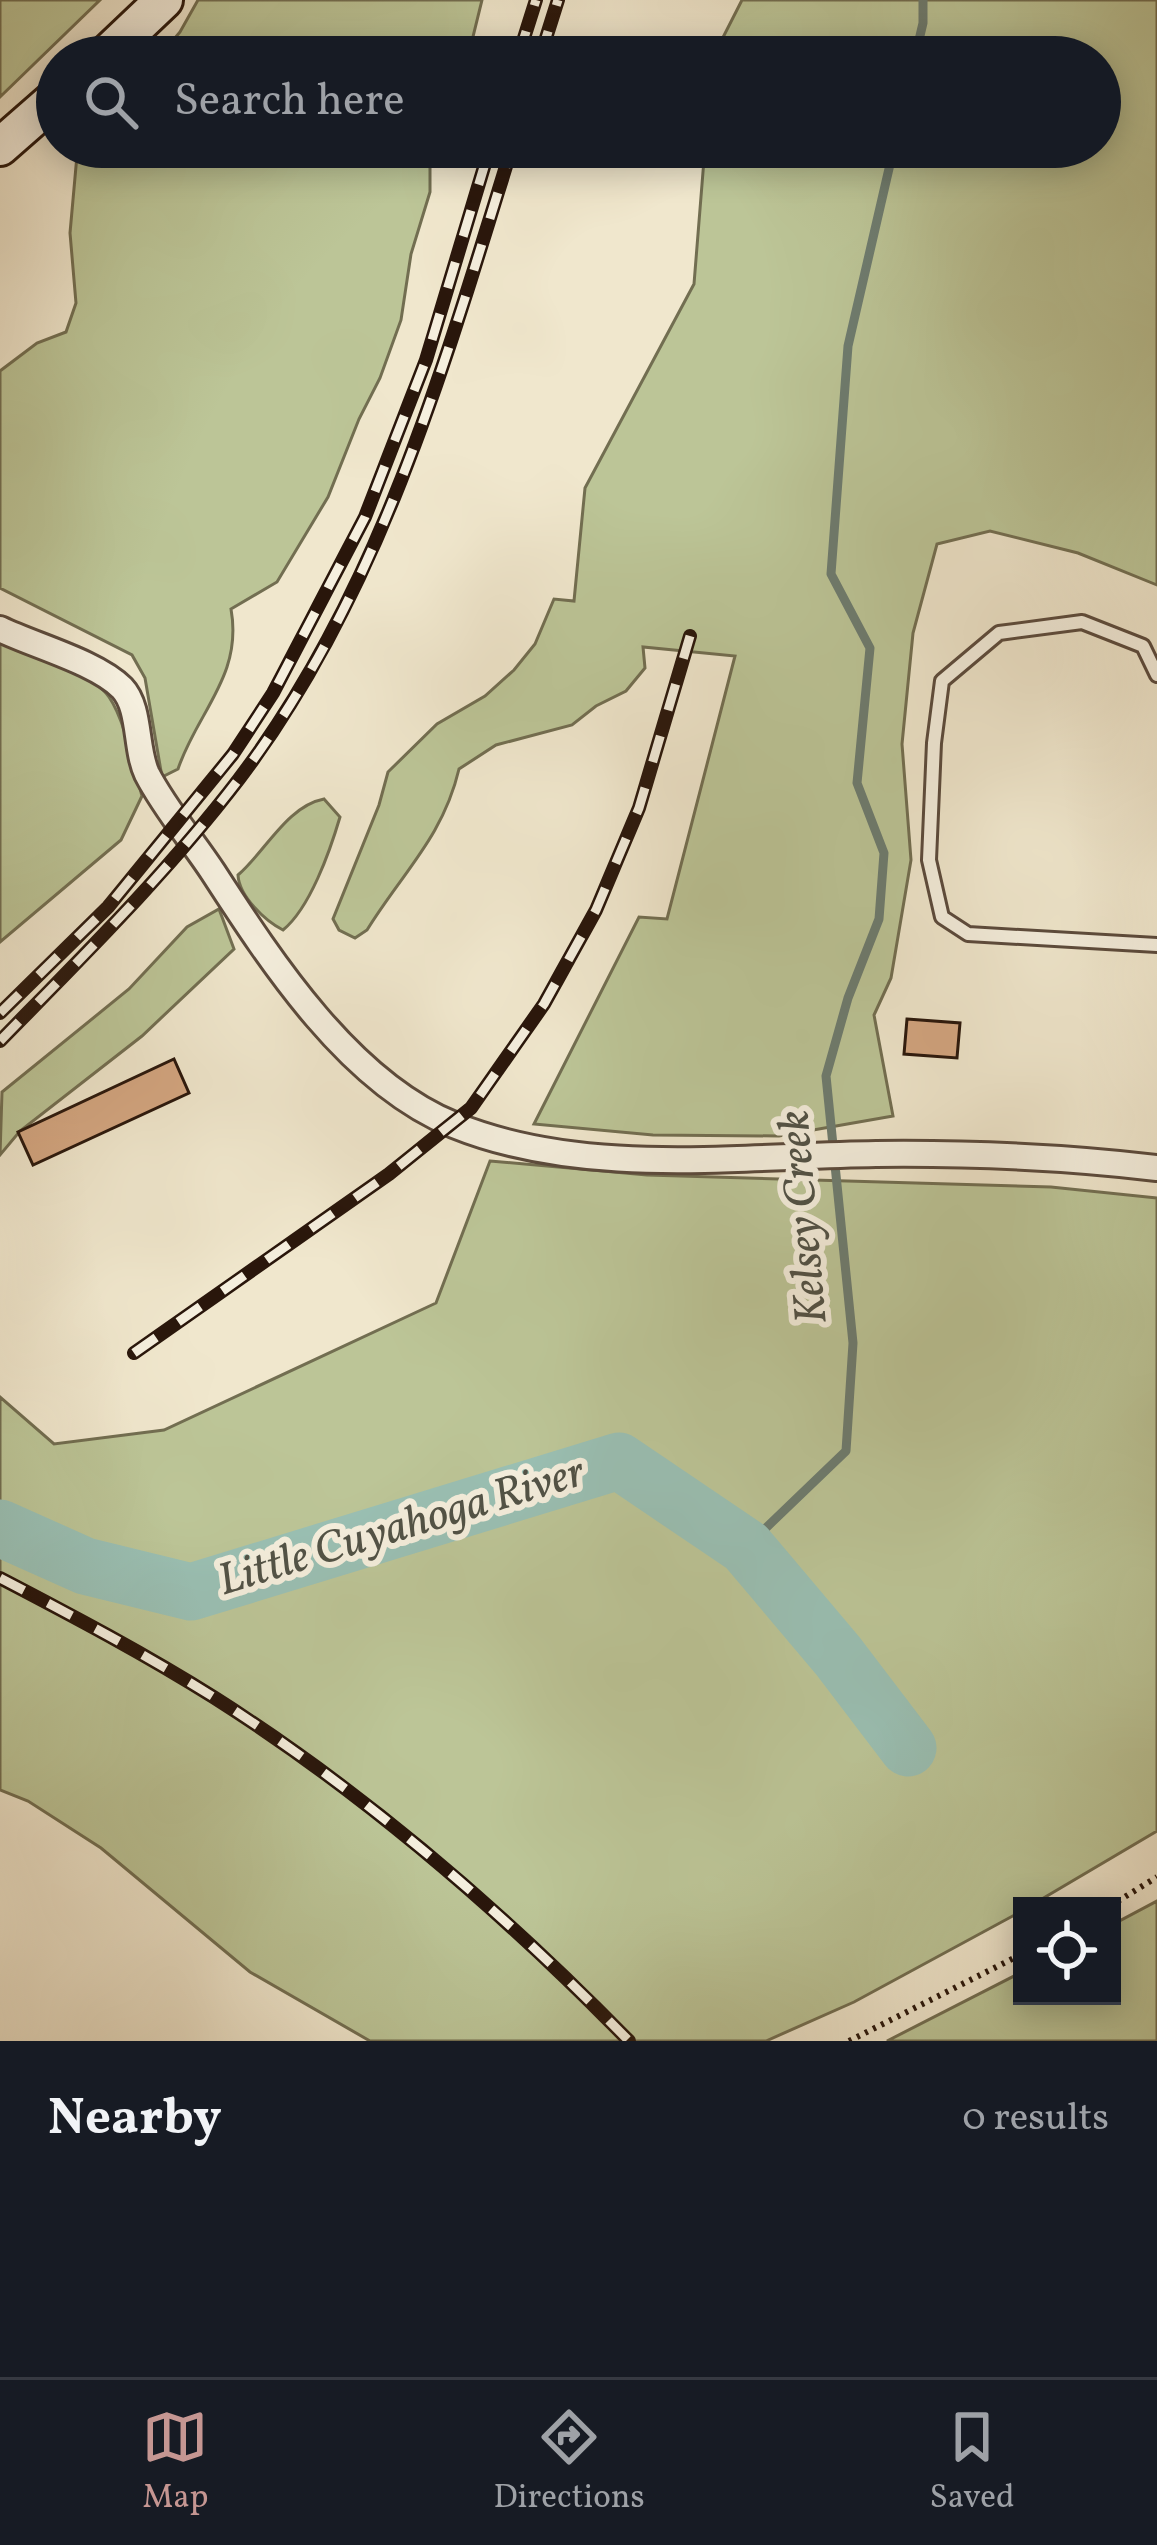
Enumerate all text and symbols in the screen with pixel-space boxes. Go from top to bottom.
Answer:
search box [36,36,1121,168]
icon: search [78,69,144,135]
text: Search here [174,71,405,134]
water label: Kelsey Creek [764,1107,846,1327]
water label: Little Cuyahoga River [211,1442,593,1614]
map controls [1013,1897,1121,2005]
button: locate [1013,1897,1121,2005]
text: Nearby [48,2084,222,2155]
text: 0 results [962,2092,1109,2146]
tab: Map [142,2404,209,2522]
tab: Directions [493,2404,645,2522]
tab: Saved [930,2404,1015,2522]

